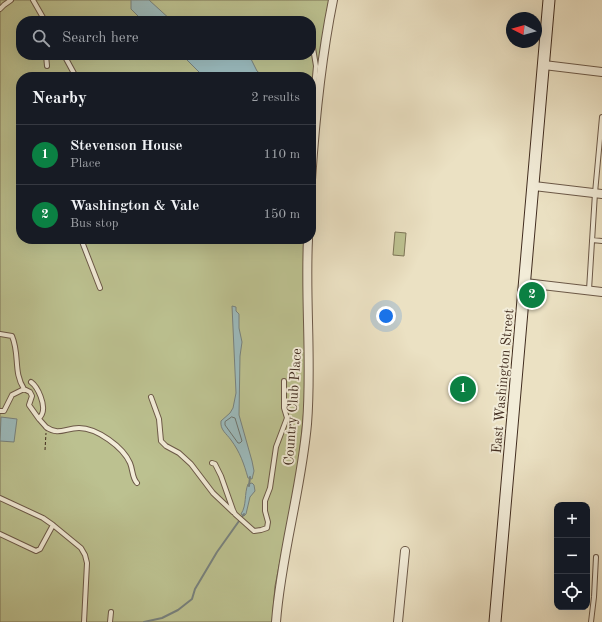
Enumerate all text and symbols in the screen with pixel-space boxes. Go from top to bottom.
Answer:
north arrow [506,12,542,48]
search box [16,16,316,60]
icon: search [30,27,52,49]
text: Search here [62,31,139,46]
text: Nearby [32,90,87,107]
text: 2 results [251,91,300,104]
text: Stevenson House [70,139,183,154]
text: 1 [41,148,49,161]
text: 110 m [263,148,300,161]
text: Place [70,157,100,170]
text: Washington & Vale [70,199,199,214]
text: 2 [41,208,49,221]
text: 150 m [263,208,300,221]
text: Bus stop [70,217,119,230]
pin: 2 [519,280,545,310]
your location [376,306,396,326]
street label: East Washington Street [490,308,516,454]
street label: Country Club Place [282,348,304,466]
pin: 1 [450,374,476,404]
map controls [554,502,590,610]
button: + [554,502,590,538]
button: − [554,538,590,574]
button: locate [554,574,590,610]

